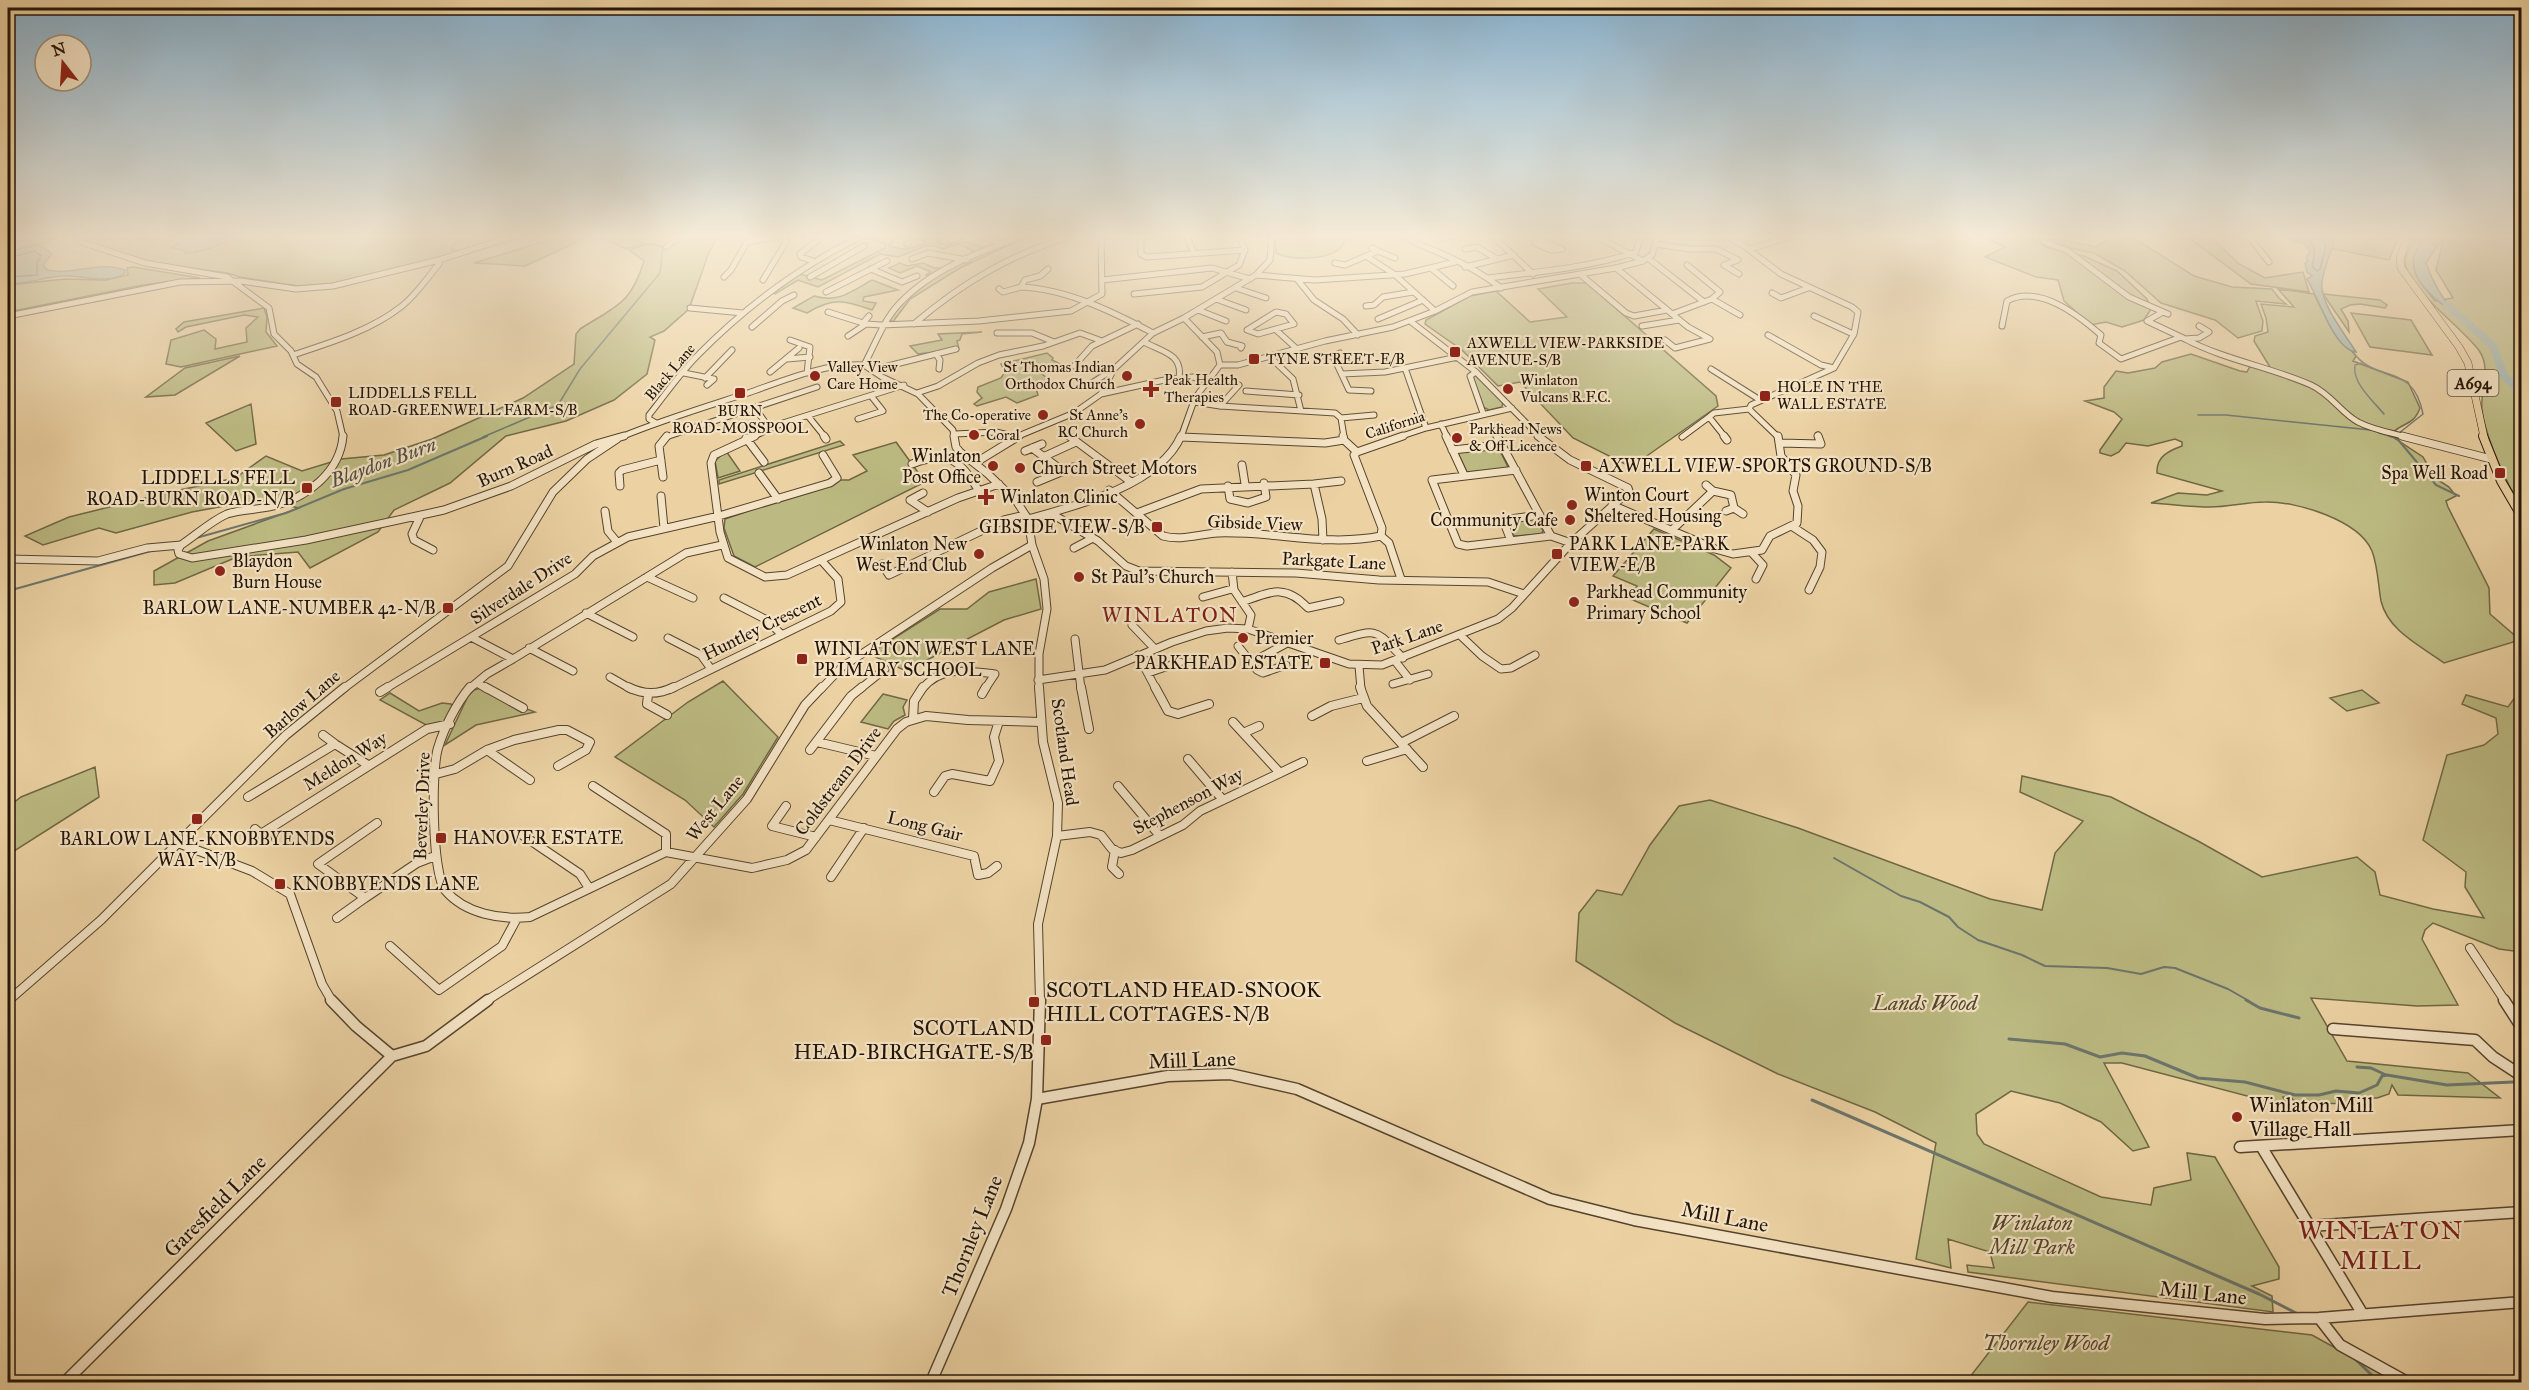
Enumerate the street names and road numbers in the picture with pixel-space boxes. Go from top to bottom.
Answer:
street label: Black Lane [641,340,699,404]
road number: A694 [2448,370,2498,396]
street label: California [1363,407,1428,443]
street label: Burn Road [474,440,556,492]
street label: Gibside View [1207,510,1303,536]
street label: Silverdale Drive [466,547,576,629]
street label: Parkgate Lane [1281,547,1387,576]
street label: Huntley Crescent [699,588,826,665]
street label: Park Lane [1368,614,1446,660]
street label: Barlow Lane [259,665,345,743]
street label: Scotland Head [1047,697,1083,807]
street label: Coldstream Drive [790,722,886,840]
street label: Meldon Way [299,726,391,795]
street label: Beverley Drive [409,752,435,860]
street label: Stephenson Way [1129,762,1247,839]
street label: West Lane [682,770,748,846]
street label: Long Gair [885,806,965,847]
street label: Mill Lane [1148,1045,1237,1075]
street label: Garesfield Lane [158,1149,272,1263]
street label: Thornley Lane [936,1171,1008,1301]
street label: Mill Lane [1679,1196,1771,1238]
street label: Mill Lane [2158,1275,2248,1311]

